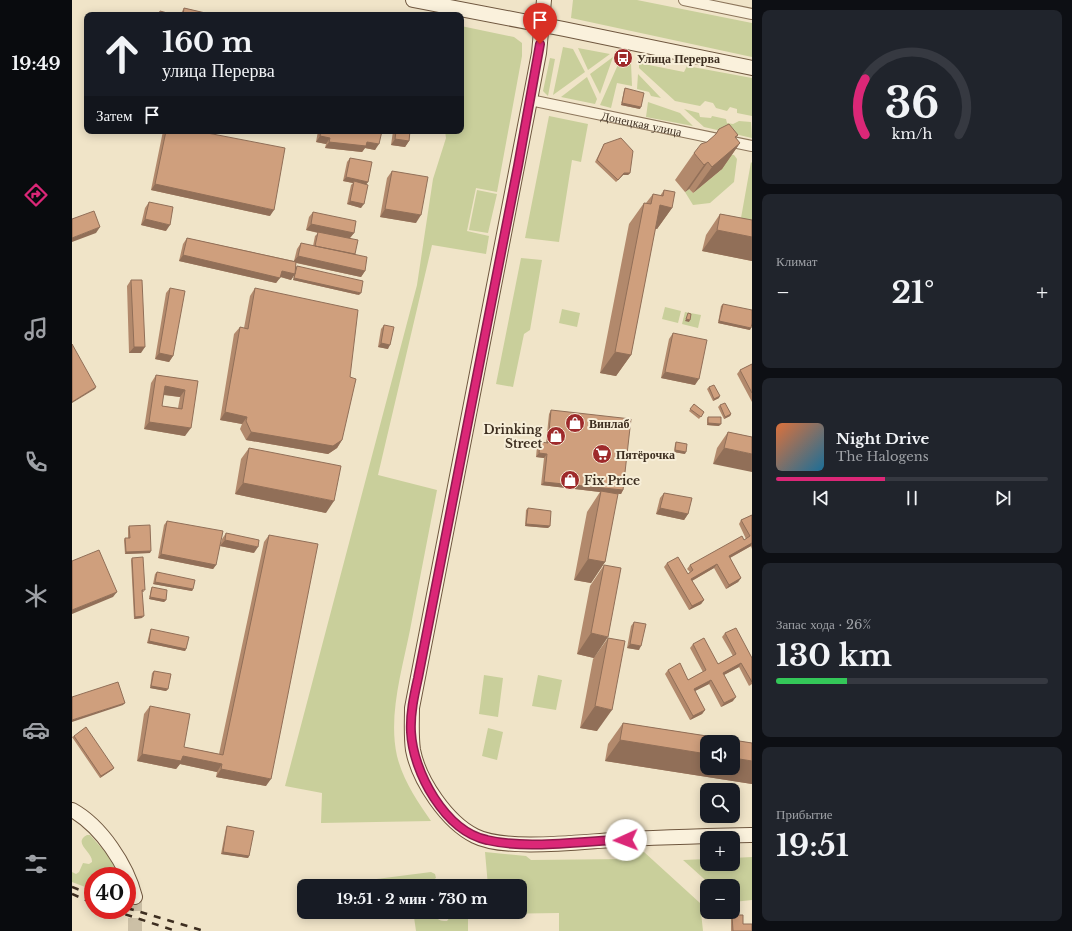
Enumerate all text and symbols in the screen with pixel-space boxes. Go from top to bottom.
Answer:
pin [523,3,557,44]
icon: arrive [529,9,551,31]
text: 160 m [162,25,253,60]
icon: ahead [96,28,148,80]
bus stop icon: Улица Перерва [612,47,634,69]
place label: Улица Перерва [637,51,720,66]
text: 19:49 [11,53,61,75]
text: улица Перерва [162,60,275,82]
text: 36 [885,78,939,129]
icon: arrive [141,104,163,126]
text: Затем [96,106,133,125]
street label: Донецкая улица [600,107,684,139]
text: km/h [892,125,932,143]
icon: directions [22,181,50,209]
text: Климат [776,253,817,270]
text: 21° [892,274,934,311]
text: − [776,279,790,306]
text: + [1036,279,1048,306]
icon: music [22,315,50,343]
shop icon: Винлаб [564,412,586,434]
place label: Винлаб [589,416,630,431]
place label: Drinking Street [484,422,543,451]
shop icon: Drinking Street [545,425,567,447]
text: Night Drive [836,429,929,448]
supermarket icon: Пятёрочка [591,443,613,465]
place label: Пятёрочка [616,447,675,462]
icon: phone [22,448,50,476]
text: The Halogens [836,448,929,465]
shop icon: Fix Price [559,469,581,491]
place label: Fix Price [584,473,640,488]
icon: previous [810,487,832,509]
icon: pause [901,487,923,509]
icon: next [992,487,1014,509]
icon: climate [22,582,50,610]
text: Запас хода · 26% [776,616,871,633]
text: 130 km [776,637,892,674]
icon: car [22,716,50,744]
map controls [700,735,740,919]
button: sound [700,735,740,775]
button: search [700,783,740,823]
text: Прибытие [776,806,833,823]
position arrow [605,819,647,861]
text: 19:51 [776,827,849,864]
button: + [700,831,740,871]
icon: filters [22,850,50,878]
speed limit sign: 40 [84,867,136,919]
button: − [700,879,740,919]
text: 19:51 · 2 мин · 730 m [336,889,488,908]

